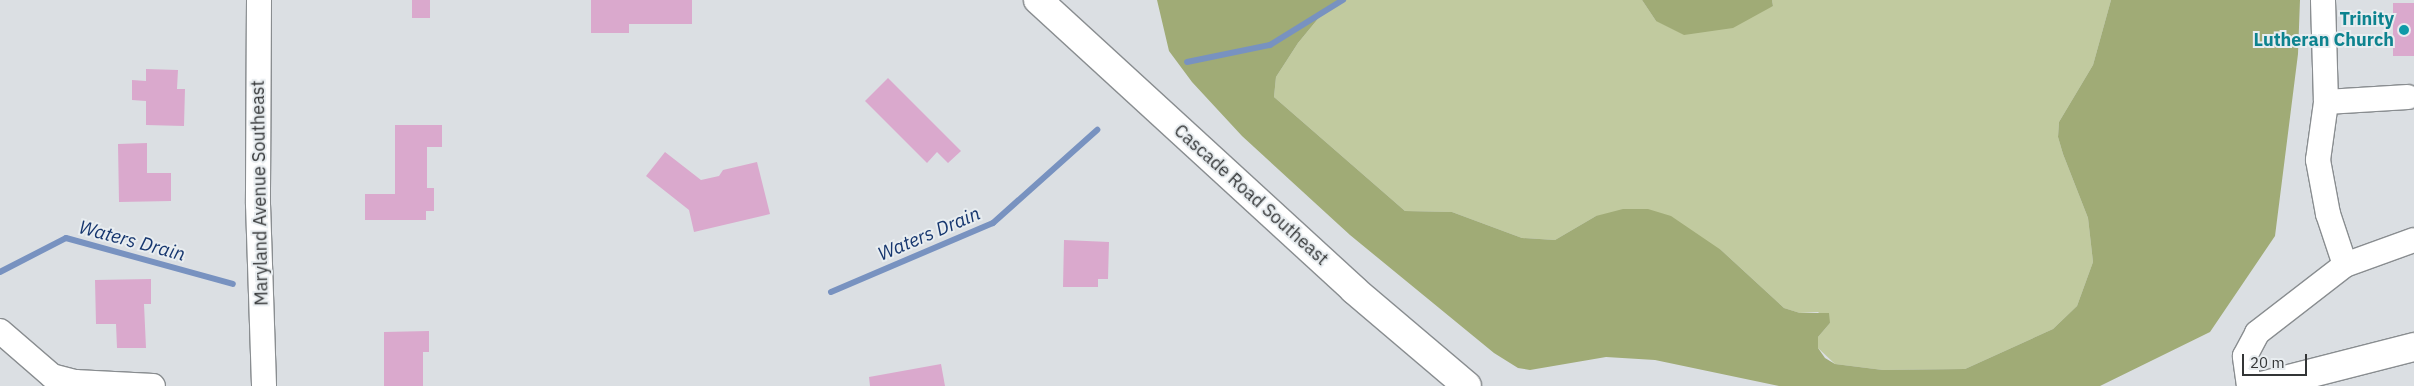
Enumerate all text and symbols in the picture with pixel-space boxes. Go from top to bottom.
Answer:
place label: Trinity Lutheran Church [2253,9,2394,52]
marker: Trinity Lutheran Church [2398,24,2410,36]
street label: Maryland Avenue Southeast [247,80,273,306]
street label: Cascade Road Southeast [1169,120,1333,270]
water label: Waters Drain [874,202,984,266]
water label: Waters Drain [76,216,188,266]
scale bar [2244,344,2309,376]
text: 20 m [2250,353,2285,372]

